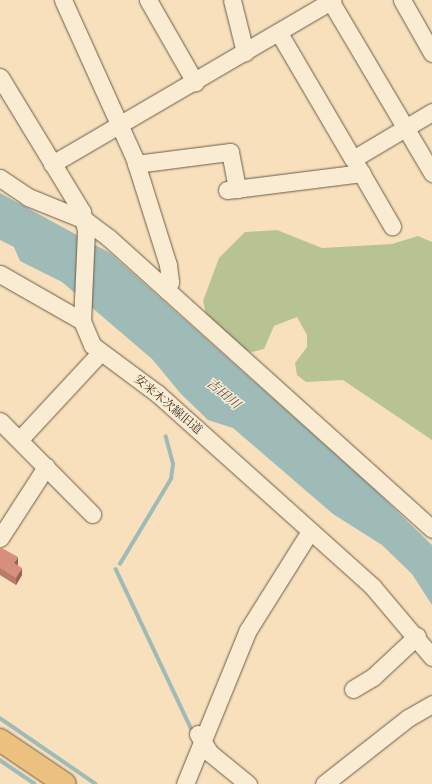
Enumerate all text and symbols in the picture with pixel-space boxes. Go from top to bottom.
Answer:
street label: 安来木次線旧道 [131,372,205,438]
water label: 吉田川 [203,375,243,413]

